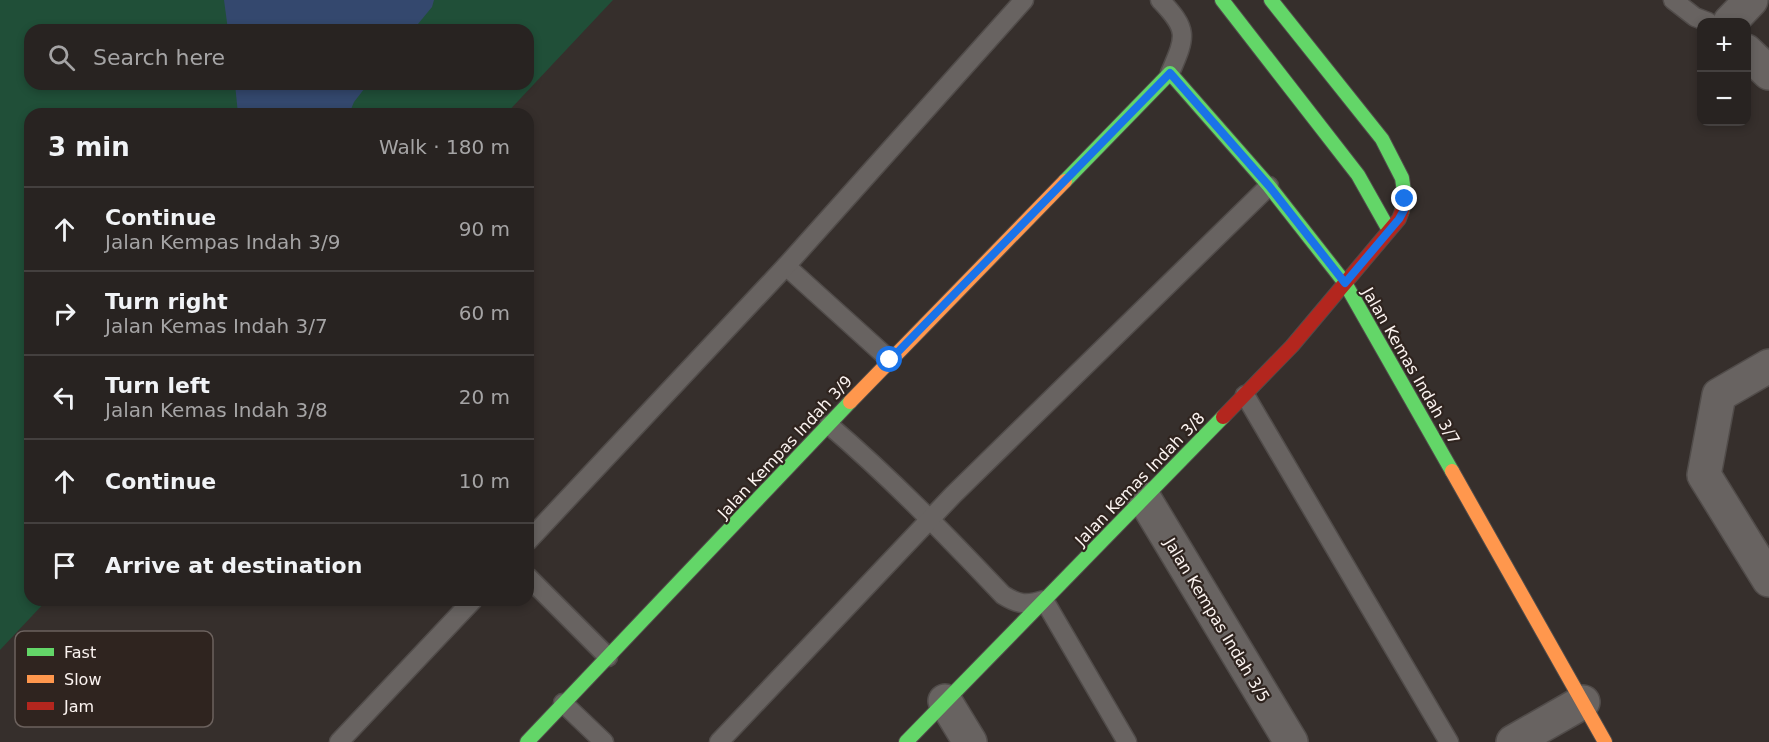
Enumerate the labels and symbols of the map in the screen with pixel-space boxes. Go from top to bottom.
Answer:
route end [1391,185,1417,211]
street label: Jalan Kemas Indah 3/7 [1358,283,1464,448]
route start [876,346,902,372]
street label: Jalan Kempas Indah 3/9 [713,372,856,523]
street label: Jalan Kemas Indah 3/8 [1071,408,1209,550]
street label: Jalan Kempas Indah 3/5 [1160,534,1274,706]
legend [15,631,213,727]
text: Fast [64,643,96,662]
text: Slow [64,670,101,689]
text: Jam [63,697,94,716]

